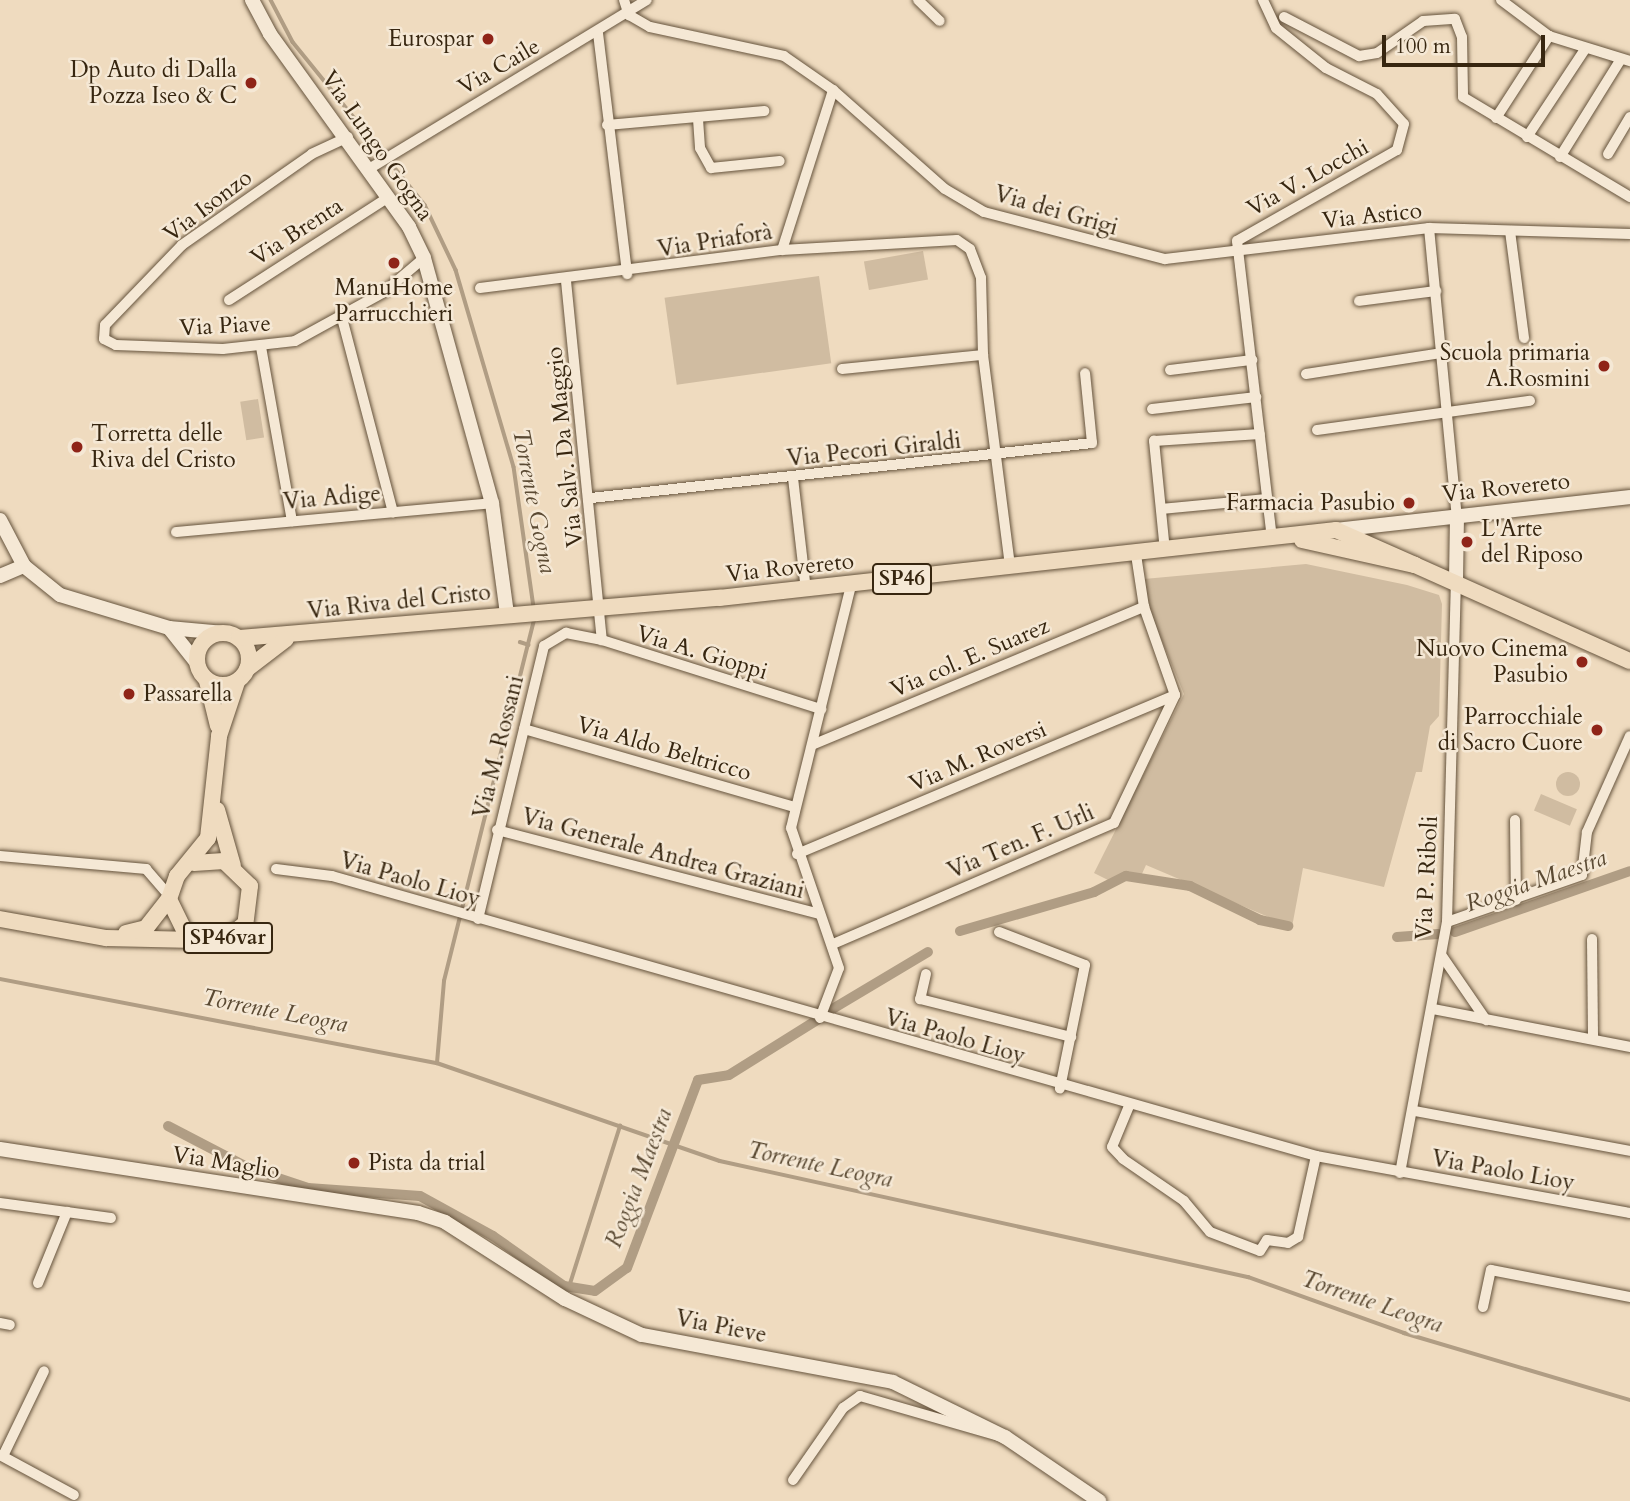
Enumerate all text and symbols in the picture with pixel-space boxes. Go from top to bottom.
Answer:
scale bar [1385,21,1548,65]
place label: Eurospar [388,25,474,53]
marker: Eurospar [480,31,496,47]
text: 100 m [1395,32,1451,61]
street label: Via Caile [453,33,545,101]
place label: Dp Auto di Dalla Pozza Iseo & C [70,56,237,110]
street label: Via Lungo Gogna [315,66,439,226]
marker: Dp Auto di Dalla Pozza Iseo & C [243,75,259,91]
street label: Via V. Locchi [1242,133,1374,223]
street label: Via Isonzo [158,164,258,248]
street label: Via dei Grigi [991,180,1121,242]
street label: Via Brenta [246,192,348,272]
street label: Via Astico [1321,197,1423,235]
street label: Via Priaforà [656,218,774,264]
marker: ManuHome Parrucchieri [386,255,402,271]
place label: ManuHome Parrucchieri [335,274,453,328]
street label: Via Piave [179,310,271,342]
place label: Scuola primaria A.Rosmini [1440,339,1590,393]
street label: Via Salv. Da Maggio [541,345,589,549]
marker: Scuola primaria A.Rosmini [1596,358,1612,374]
place label: Torretta delle Riva del Cristo [91,420,236,474]
water label: Torrente Gogna [506,426,562,576]
street label: Via Pecori Giraldi [786,427,962,473]
marker: Torretta delle Riva del Cristo [69,439,85,455]
street label: Via Rovereto [1441,468,1571,508]
street label: Via Adige [282,480,382,516]
place label: Farmacia Pasubio [1226,489,1395,517]
marker: Farmacia Pasubio [1401,495,1417,511]
place label: L'Arte del Riposo [1481,515,1583,569]
marker: L'Arte del Riposo [1459,534,1475,550]
street label: Via Rovereto [725,548,855,588]
road number: SP46 [870,562,934,596]
street label: Via Riva del Cristo [306,579,492,625]
street label: Via col. E. Suarez [887,612,1053,704]
street label: Via A. Gioppi [633,620,771,686]
place label: Nuovo Cinema Pasubio [1416,635,1568,689]
marker: Nuovo Cinema Pasubio [1574,654,1590,670]
street label: Via M. Rossani [468,673,530,821]
place label: Passarella [143,680,232,708]
marker: Passarella [121,686,137,702]
place label: Parrocchiale di Sacro Cuore [1438,703,1583,757]
street label: Via Aldo Beltricco [574,711,754,787]
street label: Via M. Roversi [905,716,1051,798]
marker: Parrocchiale di Sacro Cuore [1589,722,1605,738]
street label: Via Ten. F. Urli [944,799,1098,885]
street label: Via Generale Andrea Graziani [518,803,808,905]
street label: Via P. Riboli [1410,815,1444,941]
water label: Roggia Maestra [1462,843,1610,919]
street label: Via Paolo Lioy [337,847,483,913]
road number: SP46var [182,920,274,956]
water label: Torrente Leogra [200,983,350,1039]
street label: Via Paolo Lioy [882,1004,1028,1070]
water label: Roggia Maestra [599,1104,679,1252]
water label: Torrente Leogra [745,1136,895,1194]
street label: Via Maglio [170,1141,282,1185]
street label: Via Paolo Lioy [1429,1145,1577,1197]
place label: Pista da trial [368,1149,485,1177]
marker: Pista da trial [346,1155,362,1171]
water label: Torrente Leogra [1298,1264,1446,1340]
street label: Via Pieve [673,1305,769,1349]

